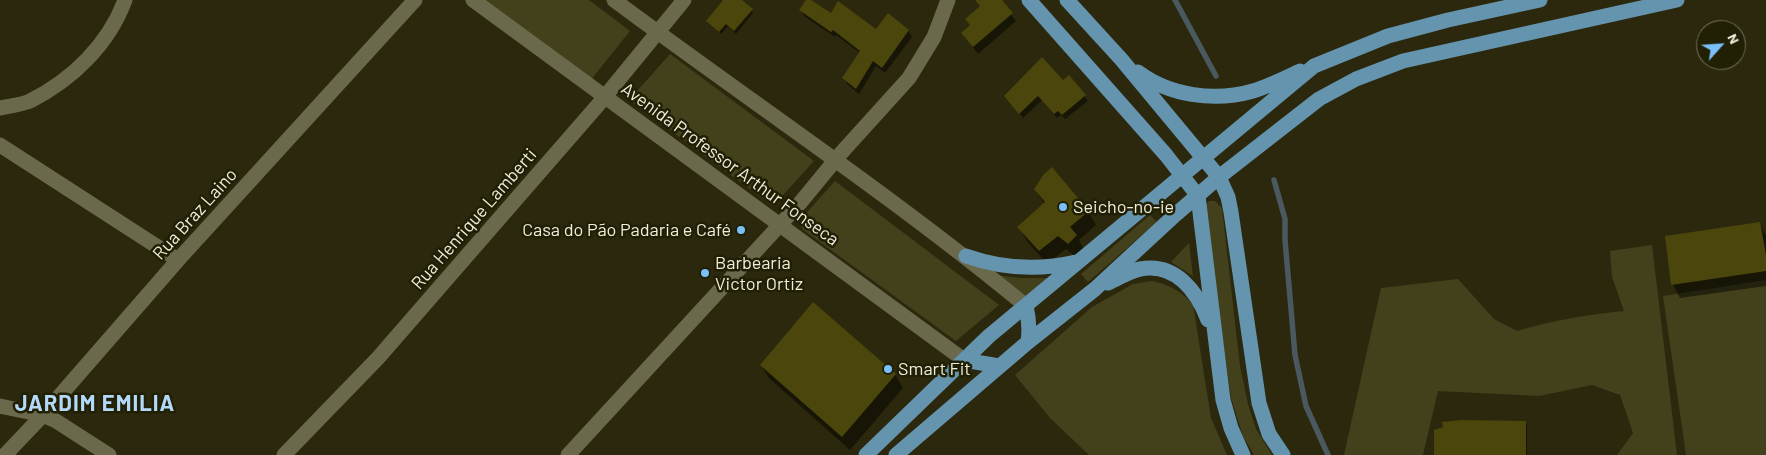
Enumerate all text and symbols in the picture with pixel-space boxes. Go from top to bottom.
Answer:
north arrow [1696,20,1746,70]
text: N [1724,31,1744,47]
street label: Avenida Professor Arthur Fonseca [617,78,843,250]
street label: Rua Henrique Lamberti [407,144,541,294]
street label: Rua Braz Laino [148,164,242,264]
place label: Seicho-no-ie [1073,196,1174,218]
marker: Seicho-no-ie [1057,201,1069,213]
place label: Casa do Pão Padaria e Café [522,219,731,241]
marker: Casa do Pão Padaria e Café [735,224,747,236]
place label: Barbearia Victor Ortiz [715,252,803,294]
marker: Barbearia Victor Ortiz [699,267,711,279]
place label: Smart Fit [898,358,971,380]
marker: Smart Fit [882,363,894,375]
district label: JARDIM EMILIA [13,391,177,417]

